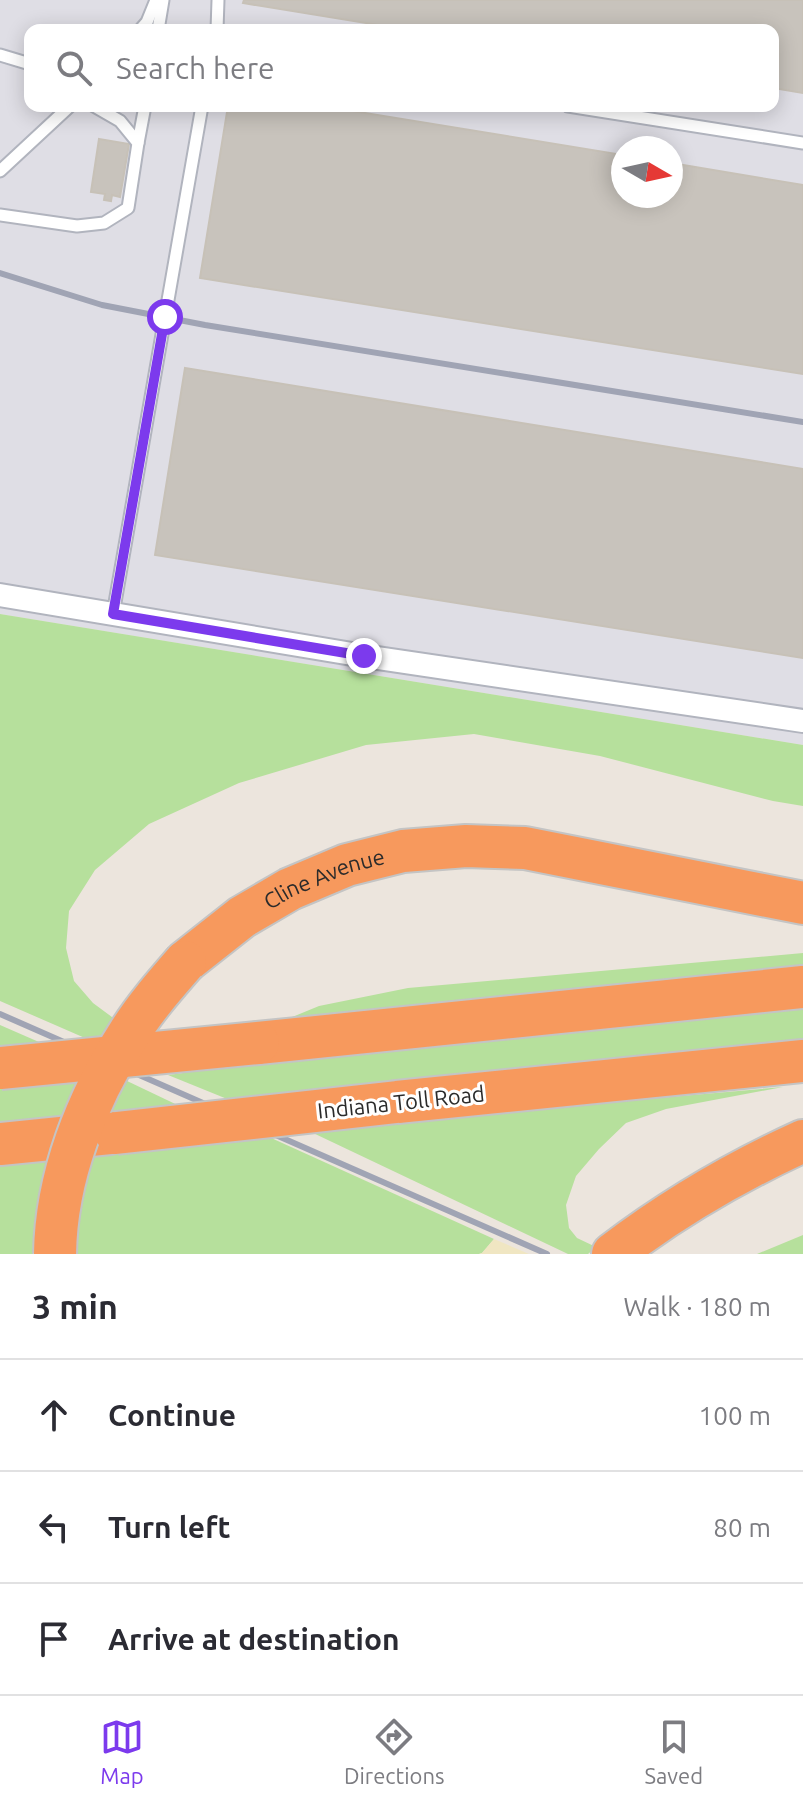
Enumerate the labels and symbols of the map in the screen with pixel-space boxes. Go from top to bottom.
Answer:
north arrow [611,136,683,208]
route start [147,299,183,335]
route end [346,638,382,674]
street label: Cline Avenue [259,843,387,914]
street label: Indiana Toll Road [316,1080,486,1123]

